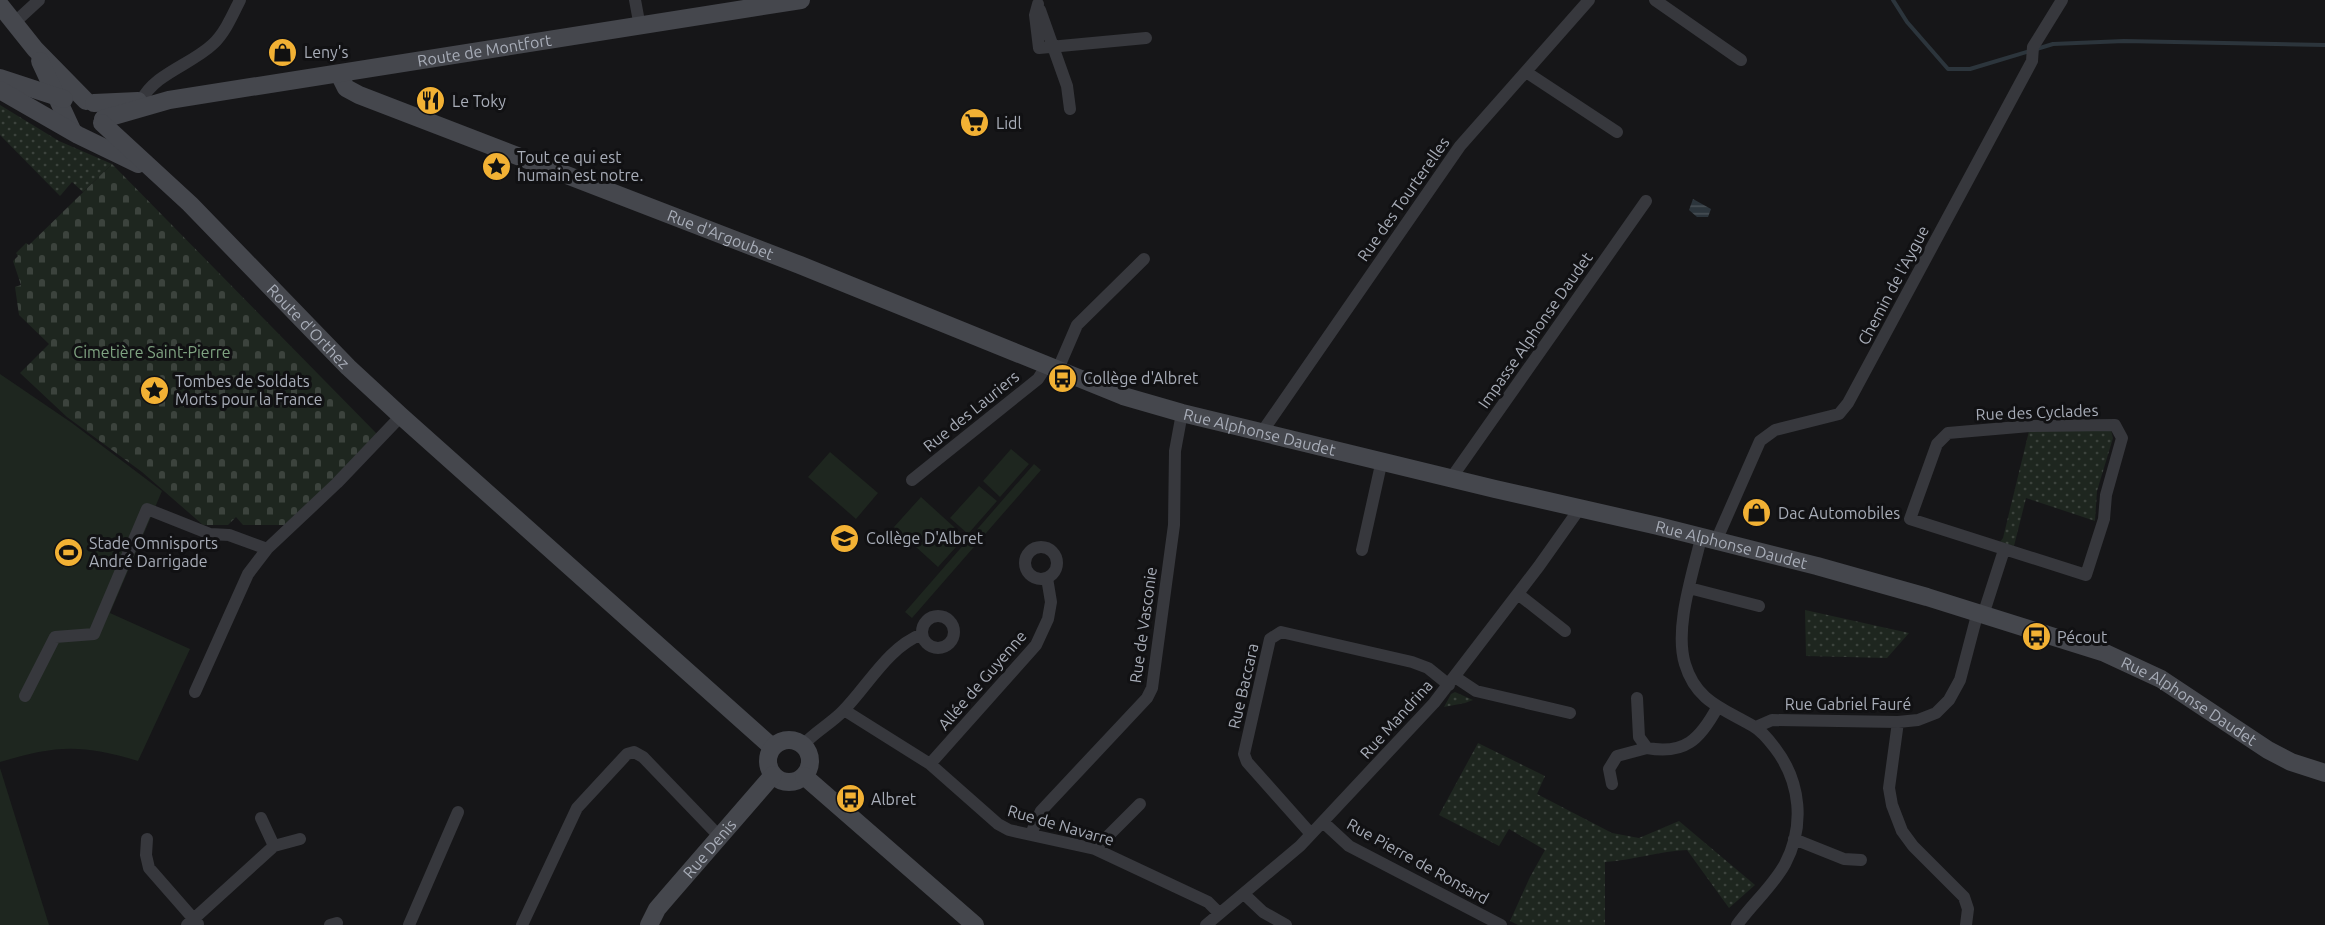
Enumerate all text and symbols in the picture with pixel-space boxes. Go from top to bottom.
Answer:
street label: Route de Montfort [416,30,554,70]
shop icon: Leny's [267,36,299,68]
place label: Leny's [304,43,349,61]
restaurant icon: Le Toky [415,85,447,117]
place label: Le Toky [452,92,506,110]
supermarket icon: Lidl [959,107,991,139]
place label: Lidl [996,114,1022,132]
street label: Rue des Tourterelles [1353,133,1453,264]
place label: Tout ce qui est humain est notre. [517,148,643,184]
place icon: Tout ce qui est humain est notre. [480,150,512,182]
street label: Rue d'Argoubet [665,206,777,263]
street label: Chemin de l'Aygue [1854,222,1932,348]
street label: Impasse Alphonse Daudet [1474,248,1596,411]
street label: Route d'Orthez [264,280,353,372]
park label: Cimetière Saint-Pierre [73,343,231,361]
bus stop icon: Collège d'Albret [1046,362,1078,394]
street label: Rue des Lauriers [920,367,1022,455]
place label: Collège d'Albret [1083,369,1199,387]
place label: Tombes de Soldats Morts pour la France [175,372,323,408]
place icon: Tombes de Soldats Morts pour la France [138,374,170,406]
street label: Rue des Cyclades [1975,401,2099,423]
street label: Rue Alphonse Daudet [1182,405,1338,459]
shop icon: Dac Automobiles [1741,497,1773,529]
place label: Dac Automobiles [1778,504,1900,522]
street label: Rue Alphonse Daudet [1654,517,1810,572]
school or university icon: Collège D'Albret [829,522,861,554]
place label: Collège D'Albret [866,529,984,547]
place label: Stade Omnisports André Darrigade [89,534,218,570]
sports icon: Stade Omnisports André Darrigade [52,536,84,568]
street label: Rue de Vasconie [1126,566,1160,684]
bus stop icon: Pécout [2020,621,2052,653]
street label: Allée de Guyenne [934,627,1030,733]
place label: Pécout [2057,628,2108,646]
street label: Rue Baccara [1224,641,1262,731]
street label: Rue Alphonse Daudet [2118,653,2261,749]
street label: Rue Mandrina [1356,676,1436,762]
street label: Rue Gabriel Fauré [1785,695,1911,713]
bus stop icon: Albret [834,783,866,815]
place label: Albret [871,790,917,808]
street label: Rue de Navarre [1006,801,1116,849]
street label: Rue Pierre de Ronsard [1344,814,1492,908]
street label: Rue Denis [679,815,740,881]

